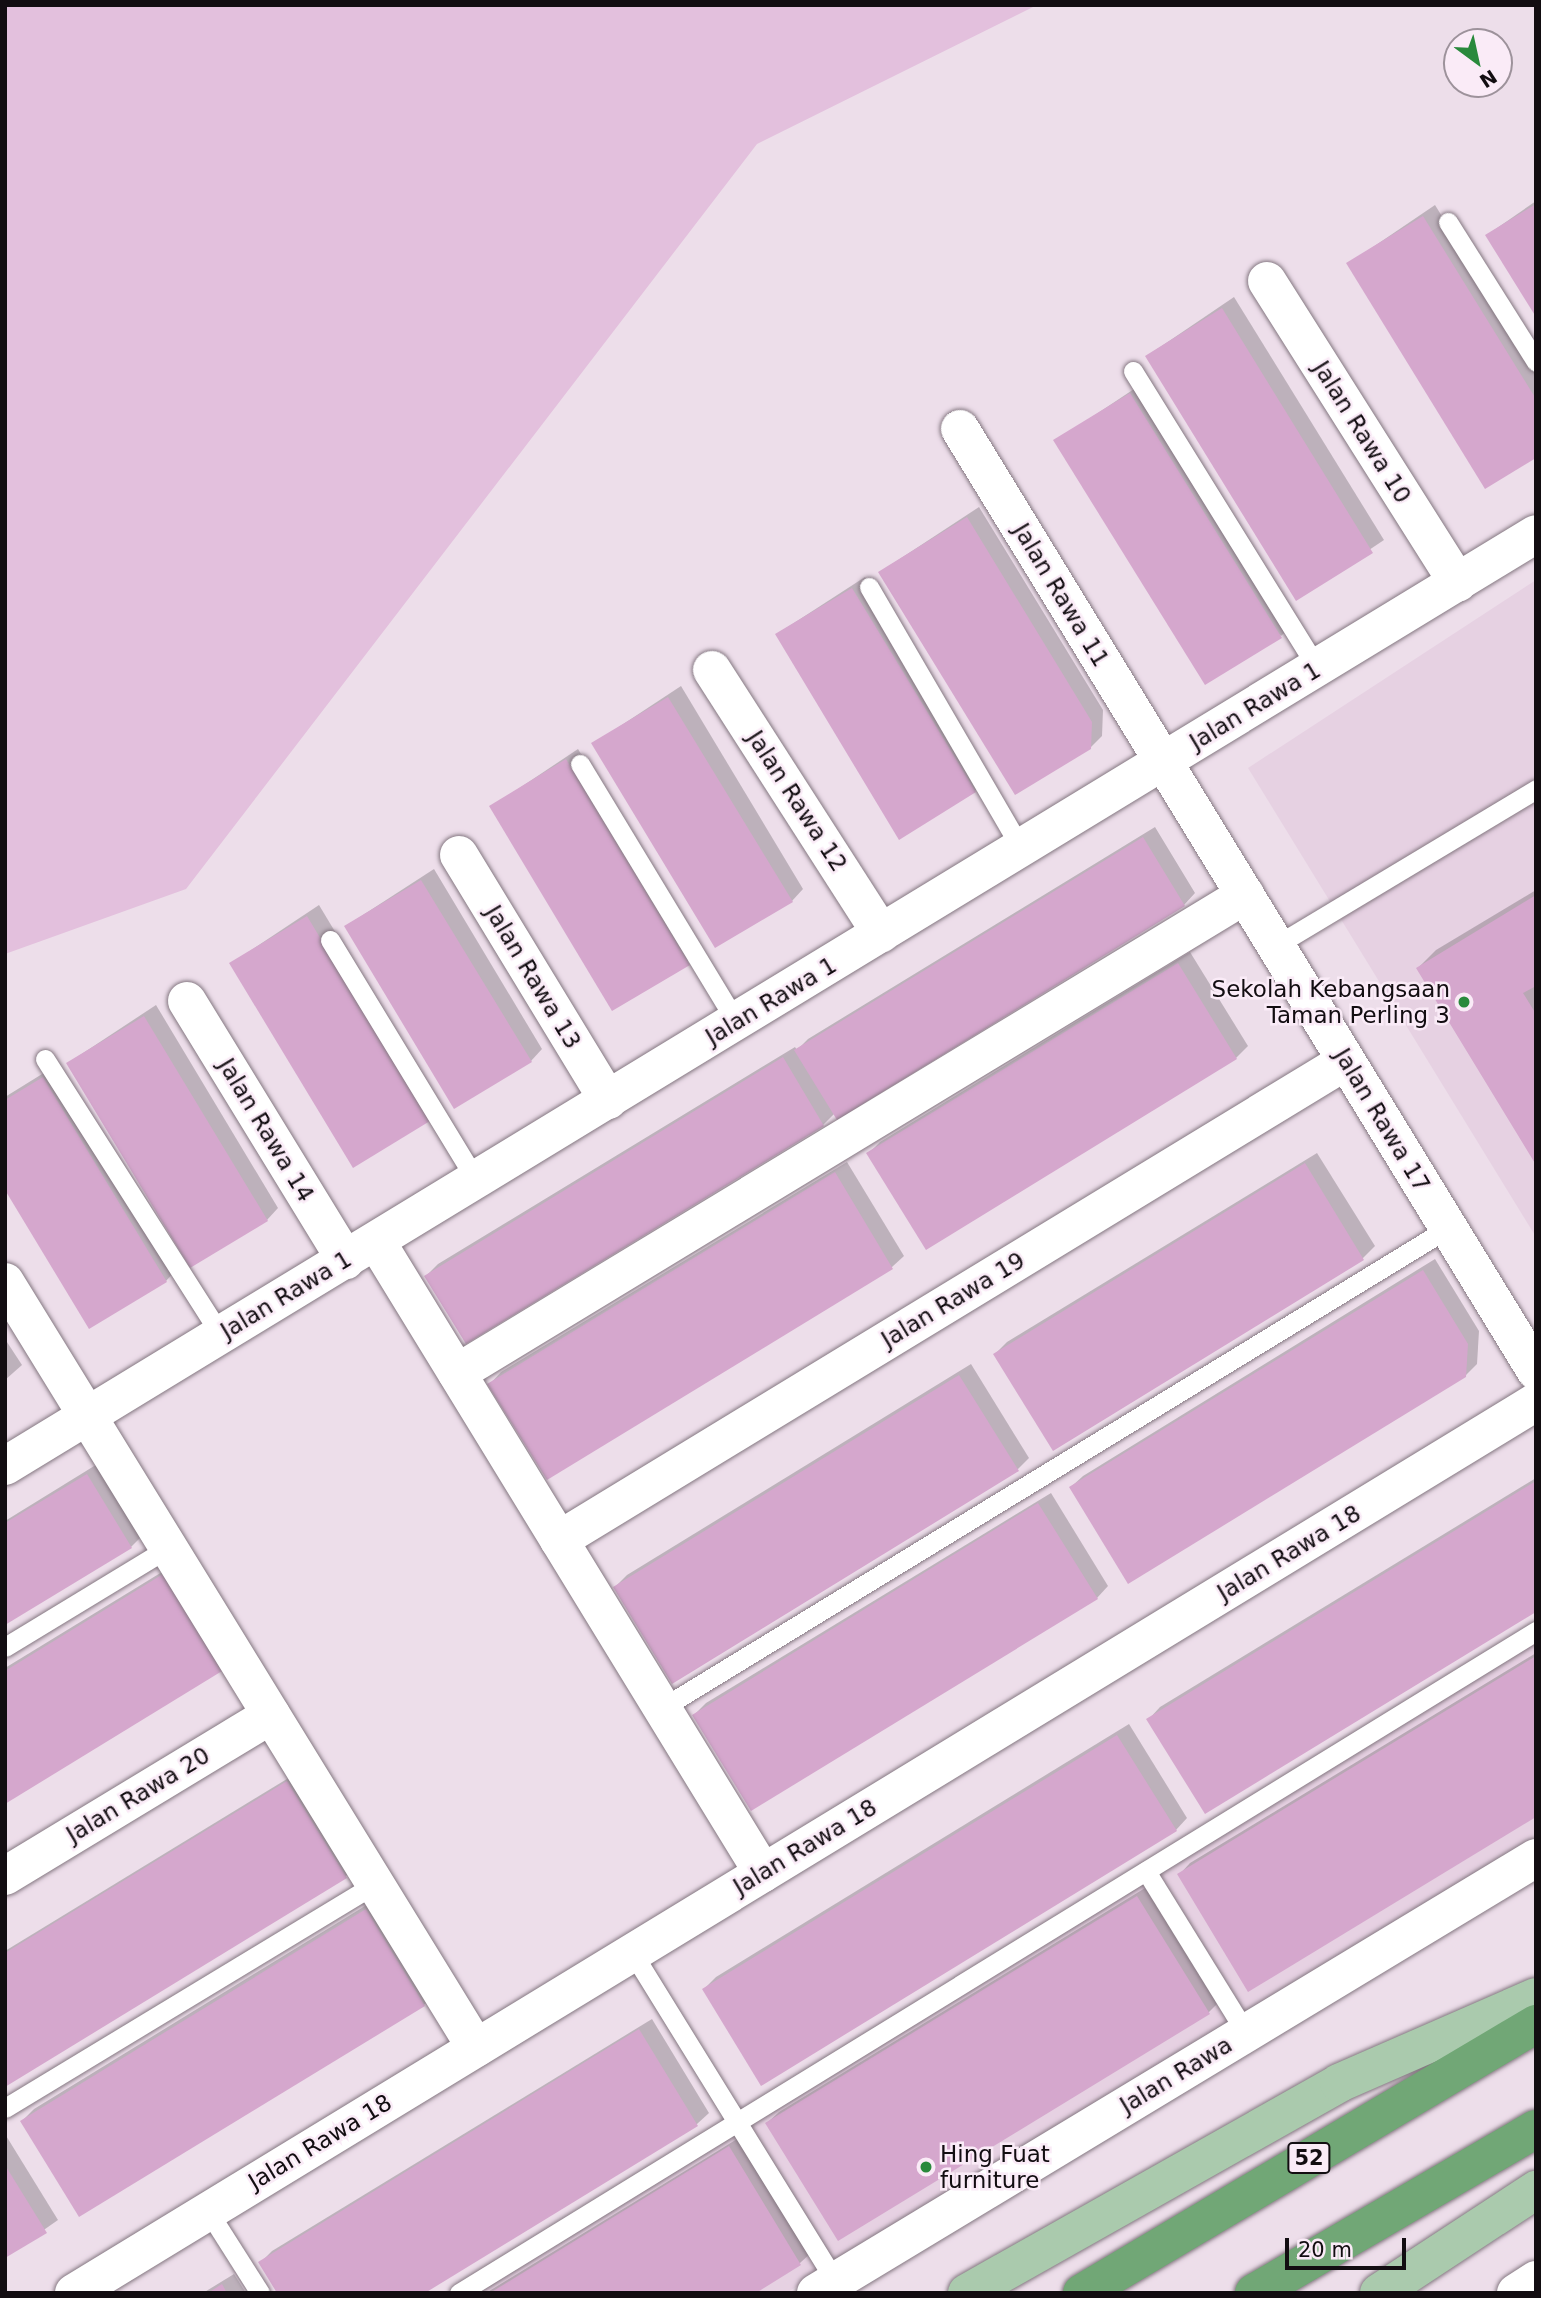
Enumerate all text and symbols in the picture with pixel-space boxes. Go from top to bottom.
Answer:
north arrow [1443,28,1513,98]
text: N [1476,65,1501,92]
street label: Jalan Rawa 10 [1307,356,1417,508]
street label: Jalan Rawa 11 [1007,518,1115,672]
street label: Jalan Rawa 1 [1185,656,1325,756]
street label: Jalan Rawa 12 [741,725,853,877]
street label: Jalan Rawa 13 [479,900,587,1054]
street label: Jalan Rawa 1 [701,951,841,1051]
place label: Sekolah Kebangsaan Taman Perling 3 [1212,975,1450,1029]
marker: Sekolah Kebangsaan Taman Perling 3 [1456,994,1472,1010]
street label: Jalan Rawa 17 [1328,1043,1436,1197]
street label: Jalan Rawa 14 [212,1053,320,1207]
street label: Jalan Rawa 1 [216,1245,356,1345]
street label: Jalan Rawa 19 [876,1246,1030,1354]
street label: Jalan Rawa 18 [1212,1499,1366,1607]
street label: Jalan Rawa 20 [61,1741,215,1849]
street label: Jalan Rawa 18 [728,1793,882,1901]
street label: Jalan Rawa [1115,2031,1237,2119]
street label: Jalan Rawa 18 [243,2088,397,2196]
place label: Hing Fuat furniture [940,2140,1050,2194]
road number: 52 [1286,2140,1332,2176]
marker: Hing Fuat furniture [918,2159,934,2175]
scale bar [1289,2224,1410,2268]
text: 20 m [1298,2238,1352,2262]

